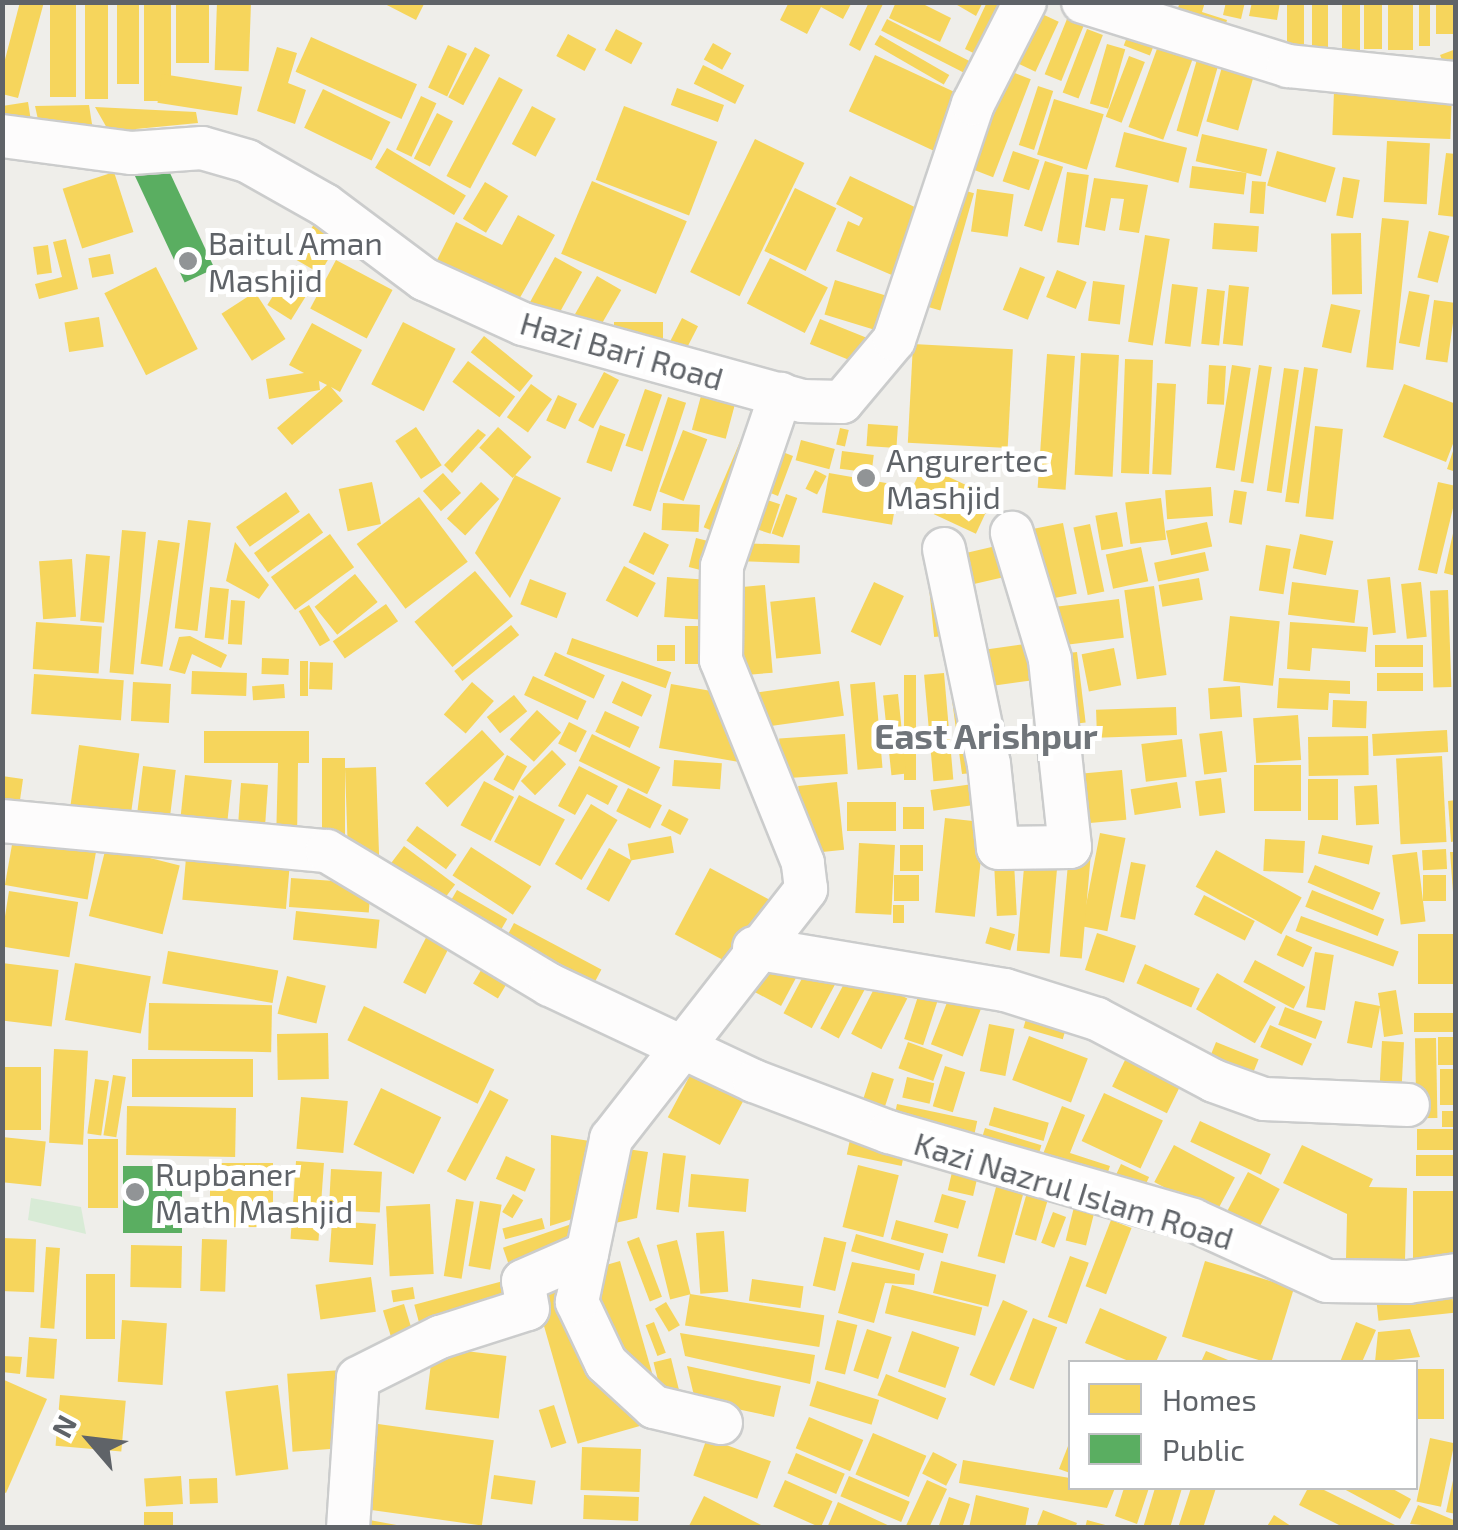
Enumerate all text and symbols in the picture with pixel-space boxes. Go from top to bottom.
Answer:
place label: Baitul Aman Mashjid [208,224,385,299]
marker: Baitul Aman Mashjid [177,250,199,272]
street label: Hazi Bari Road [516,303,728,397]
place label: Angurertec Mashjid [886,441,1048,516]
marker: Angurertec Mashjid [855,467,877,489]
district label: East Arishpur [874,714,1098,756]
street label: Kazi Nazrul Islam Road [909,1123,1239,1257]
place label: Rupbaner Math Mashjid [155,1155,353,1230]
marker: Rupbaner Math Mashjid [124,1181,146,1203]
legend [1068,1360,1418,1490]
text: Homes [1162,1381,1257,1417]
north arrow [40,1390,140,1490]
text: N [44,1409,83,1443]
text: Public [1162,1431,1245,1467]

